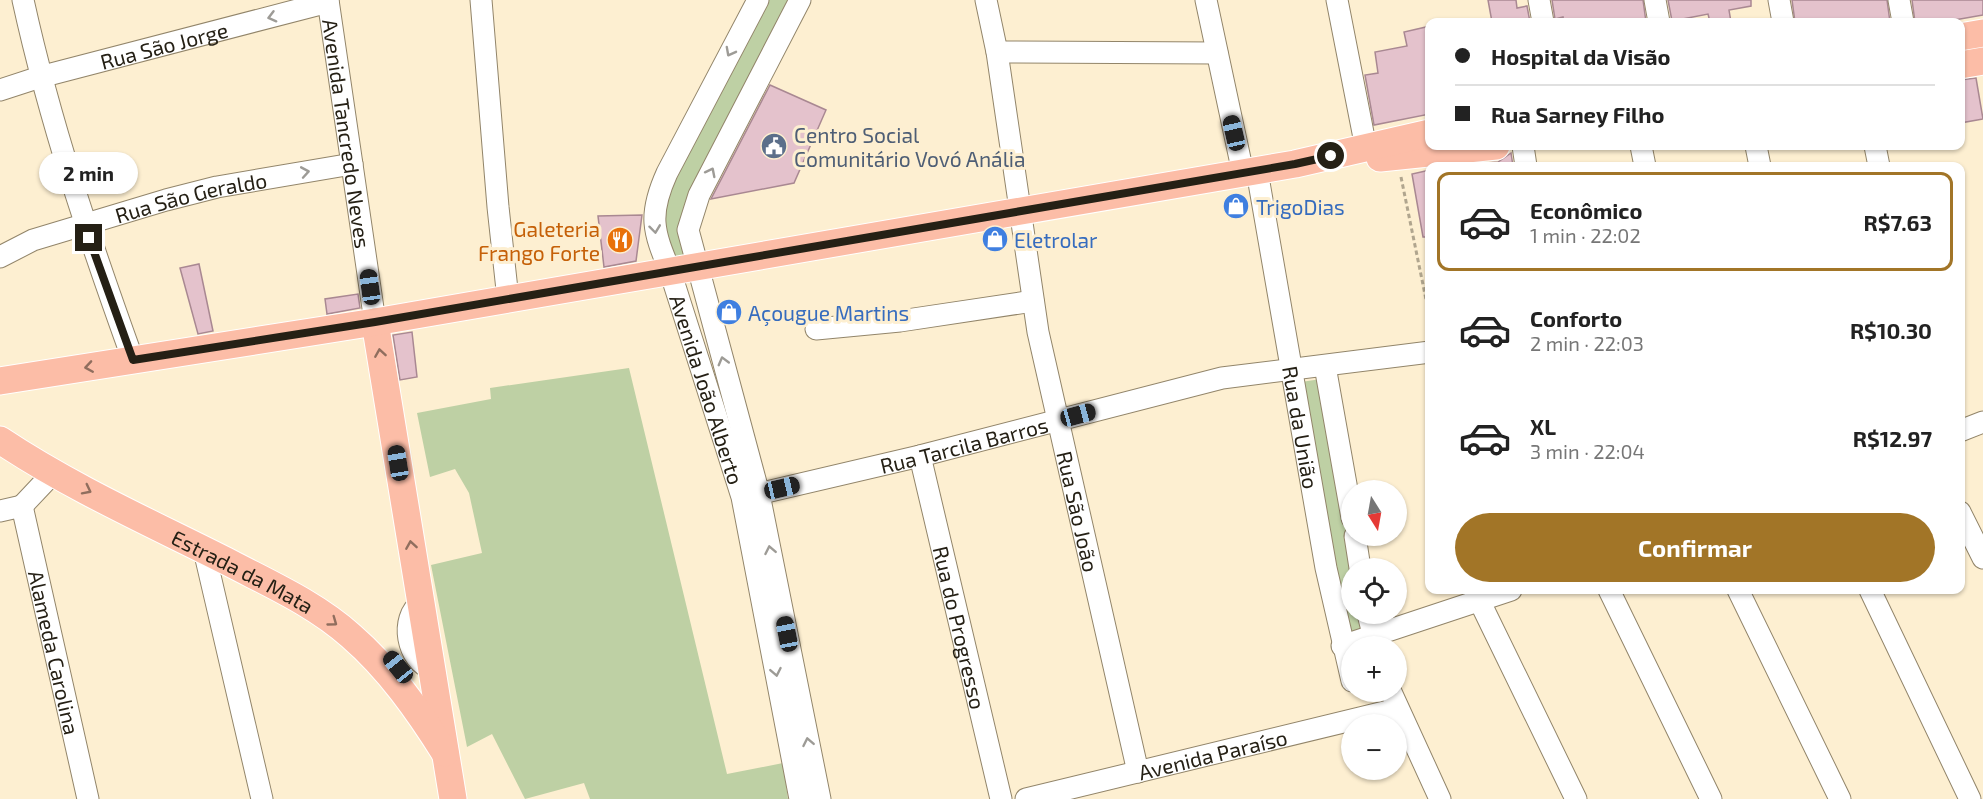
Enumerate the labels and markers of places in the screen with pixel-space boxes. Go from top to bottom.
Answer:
place label: Centro Social Comunitário Vovó Anália [794,122,1026,171]
public building icon: Centro Social Comunitário Vovó Anália [759,131,789,161]
shop icon: TrigoDias [1221,191,1251,221]
place label: TrigoDias [1256,194,1345,219]
place label: Galeteria Frango Forte [478,216,600,265]
shop icon: Eletrolar [980,224,1010,254]
restaurant icon: Galeteria Frango Forte [605,225,635,255]
place label: Eletrolar [1014,227,1098,252]
shop icon: Açougue Martins [714,297,744,327]
place label: Açougue Martins [748,300,909,327]

